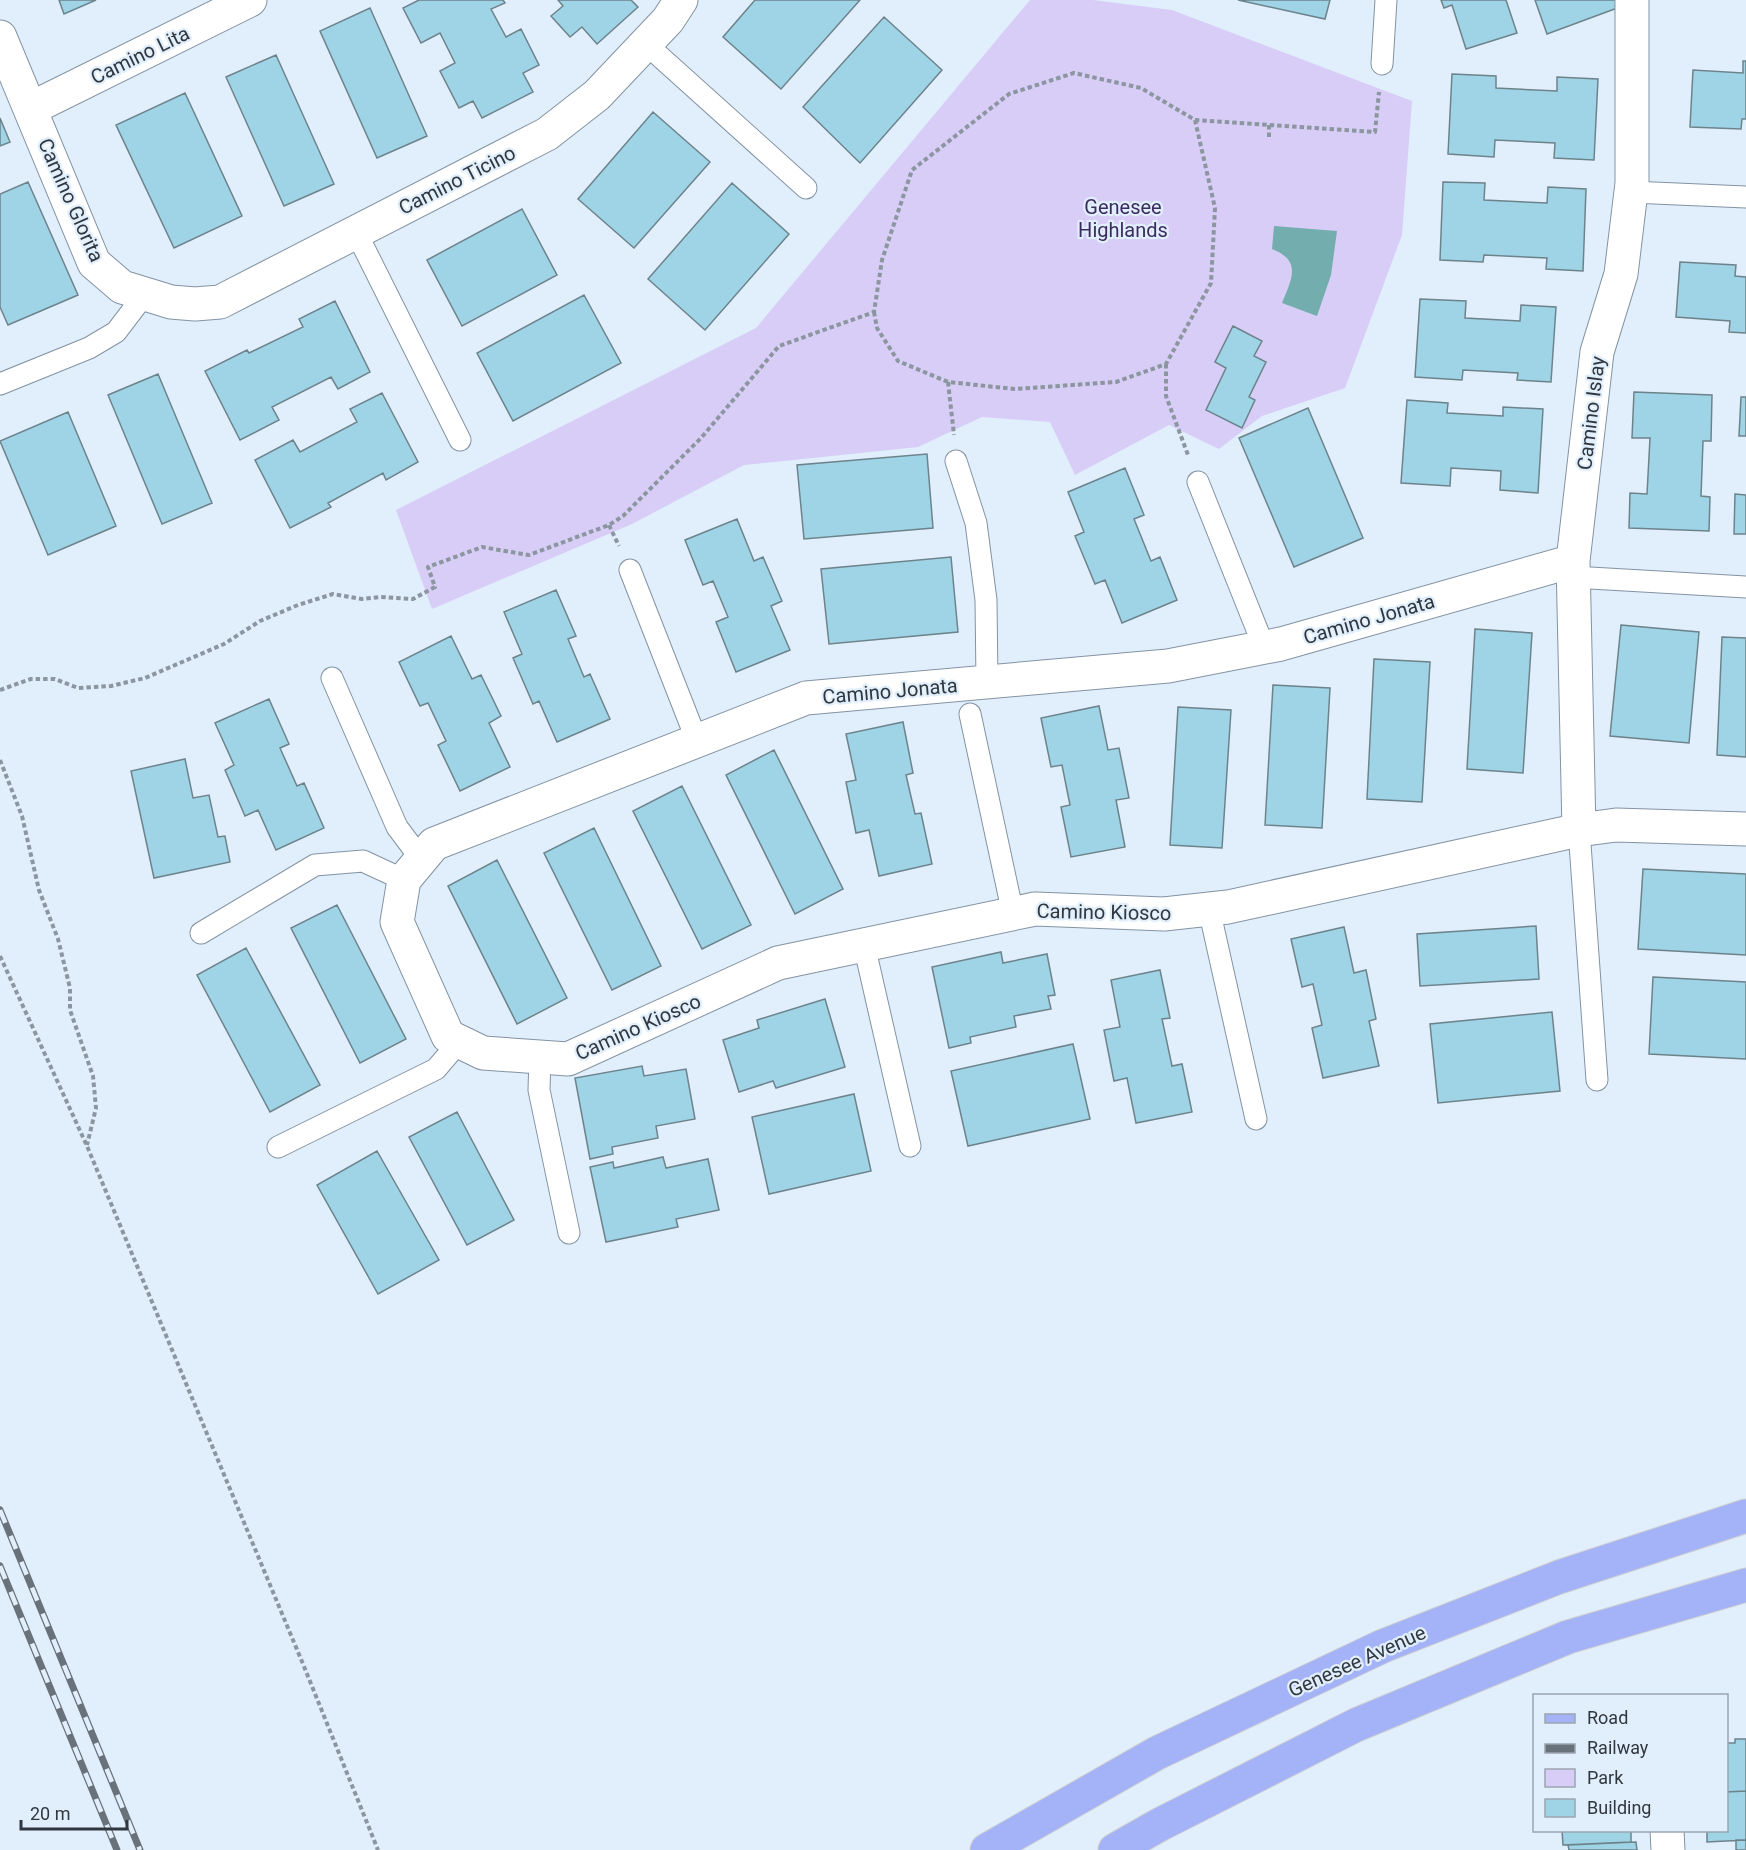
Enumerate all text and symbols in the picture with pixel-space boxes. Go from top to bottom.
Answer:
street label: Camino Lita [87,21,193,89]
street label: Camino Glorita [33,135,109,265]
street label: Camino Ticino [395,140,519,220]
park label: Genesee Highlands [1078,195,1168,242]
street label: Camino Islay [1572,354,1610,471]
street label: Camino Jonata [1301,589,1437,649]
street label: Camino Jonata [821,673,959,709]
street label: Camino Kiosco [1036,899,1172,925]
street label: Camino Kiosco [572,989,704,1065]
street label: Genesee Avenue [1285,1620,1429,1702]
legend [1533,1694,1728,1832]
text: Road [1587,1707,1628,1728]
text: Railway [1587,1737,1649,1758]
text: Park [1587,1767,1624,1788]
scale bar [21,1793,128,1831]
text: Building [1587,1797,1651,1818]
text: 20 m [30,1803,70,1824]

